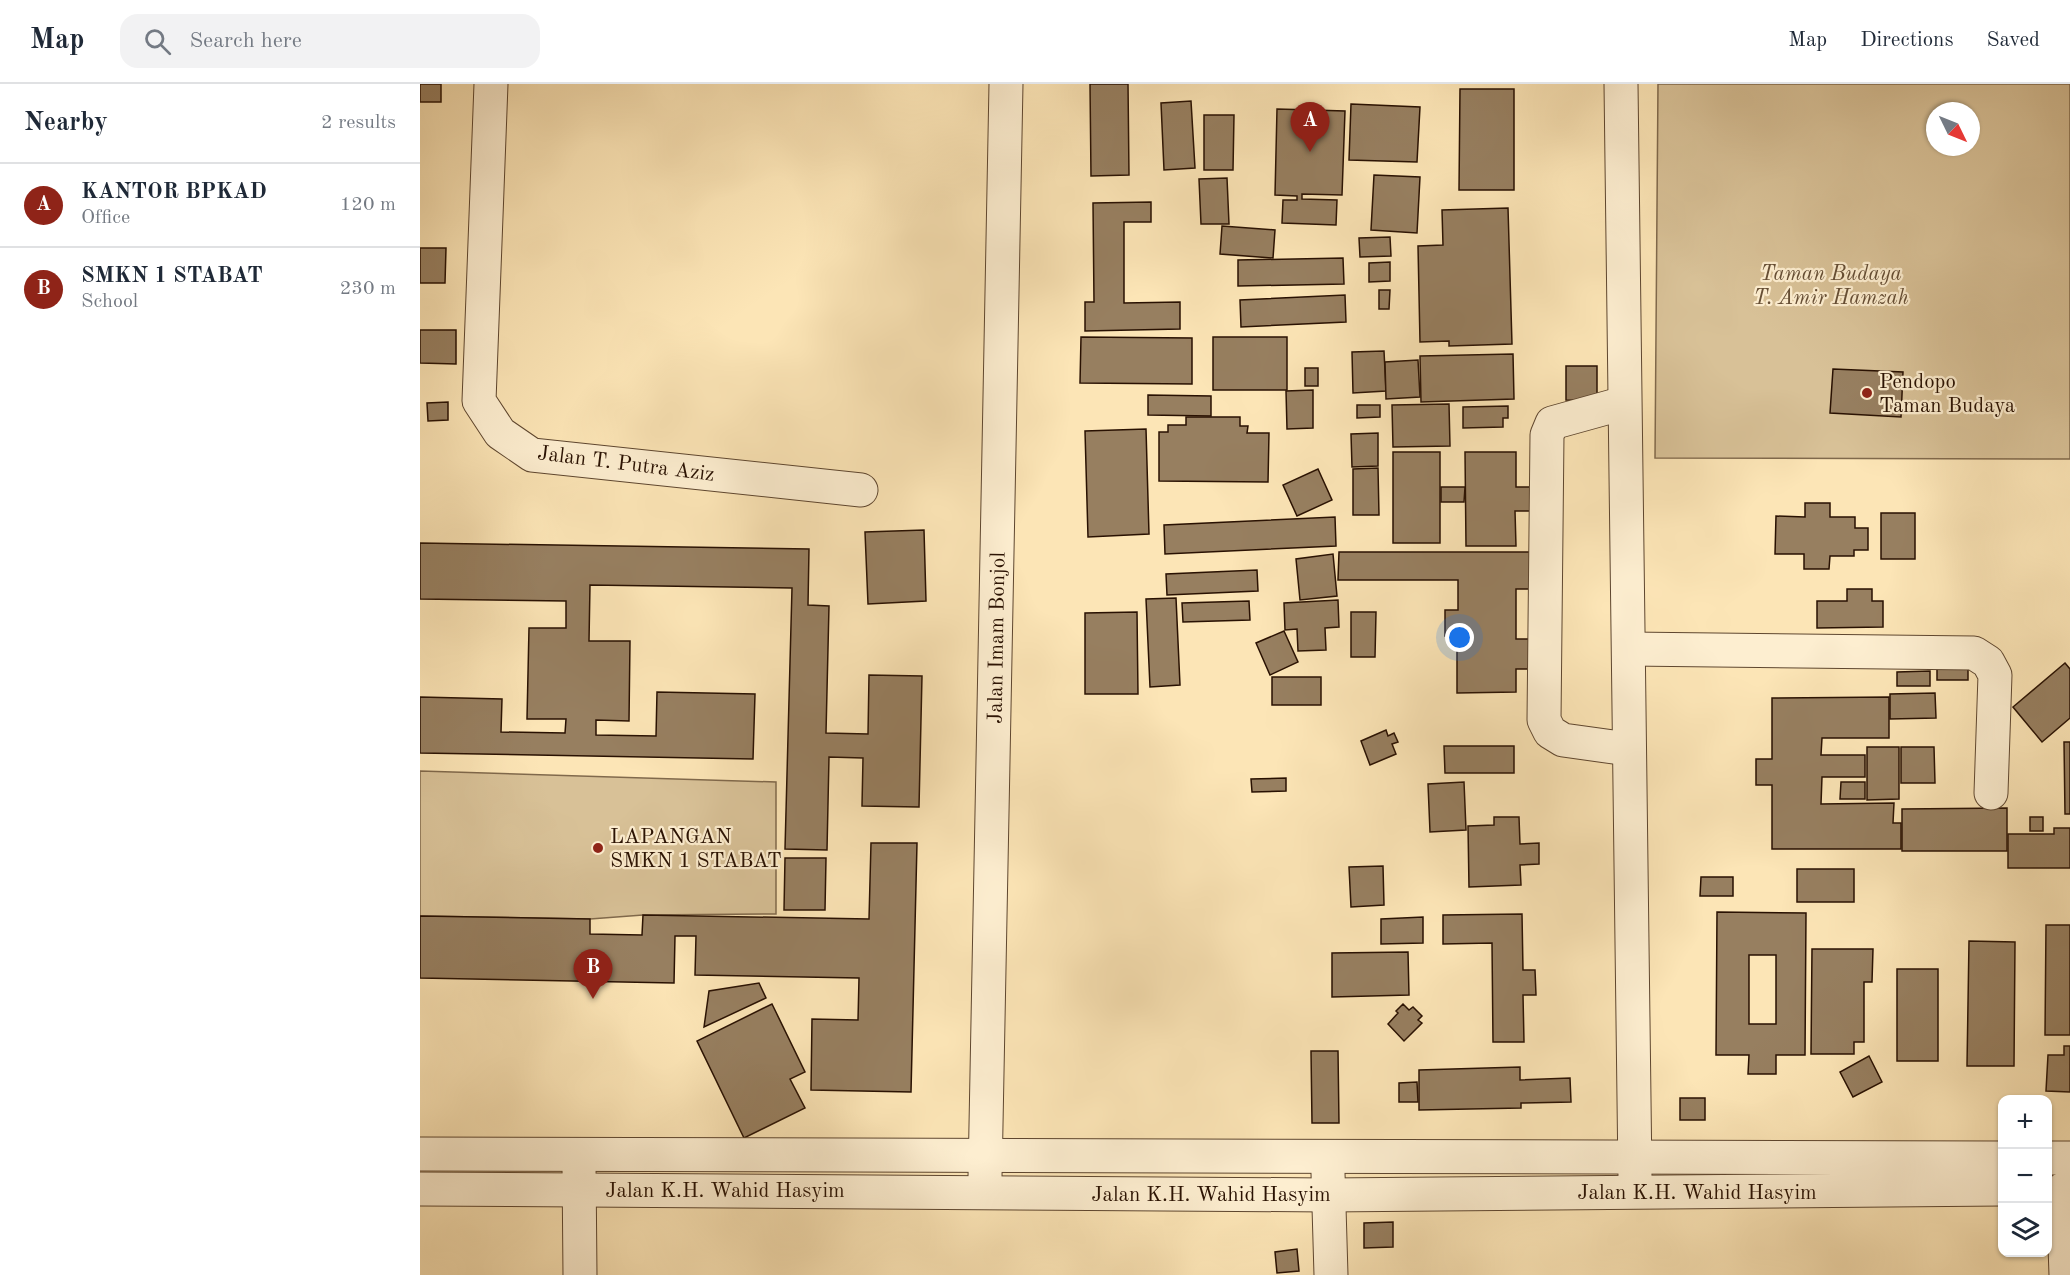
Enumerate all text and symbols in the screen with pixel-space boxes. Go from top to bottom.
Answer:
search box [120,14,540,68]
icon: search [141,25,174,58]
text: Map [30,27,84,55]
text: Search here [189,30,302,52]
text: Map [1788,30,1827,51]
text: Directions [1860,30,1954,51]
text: Saved [1987,30,2040,51]
north arrow [1926,102,1980,156]
pin: A [1290,103,1330,152]
text: Nearby [24,110,108,136]
text: 2 results [321,113,396,133]
text: KANTOR BPKAD [81,181,267,203]
text: A [36,195,51,215]
text: 120 m [340,195,396,215]
text: Office [81,208,130,228]
park label: Taman Budaya T. Amir Hamzah [1753,264,1909,309]
text: SMKN 1 STABAT [81,265,263,287]
text: B [36,279,51,299]
text: 230 m [340,279,396,299]
text: School [81,292,138,312]
place label: Pendopo Taman Budaya [1879,372,2015,417]
marker: Pendopo Taman Budaya [1860,386,1874,400]
street label: Jalan T. Putra Aziz [536,443,716,486]
street label: Jalan Imam Bonjol [986,552,1010,724]
your location [1445,623,1474,652]
place label: LAPANGAN SMKN 1 STABAT [610,827,782,872]
marker: LAPANGAN SMKN 1 STABAT [591,841,605,855]
pin: B [574,950,612,999]
map controls [1998,1095,2052,1257]
button: + [1998,1095,2052,1149]
button: − [1998,1149,2052,1203]
street label: Jalan K.H. Wahid Hasyim [605,1181,845,1202]
street label: Jalan K.H. Wahid Hasyim [1577,1183,1817,1204]
street label: Jalan K.H. Wahid Hasyim [1091,1185,1331,1206]
button: layers [1998,1203,2052,1257]

